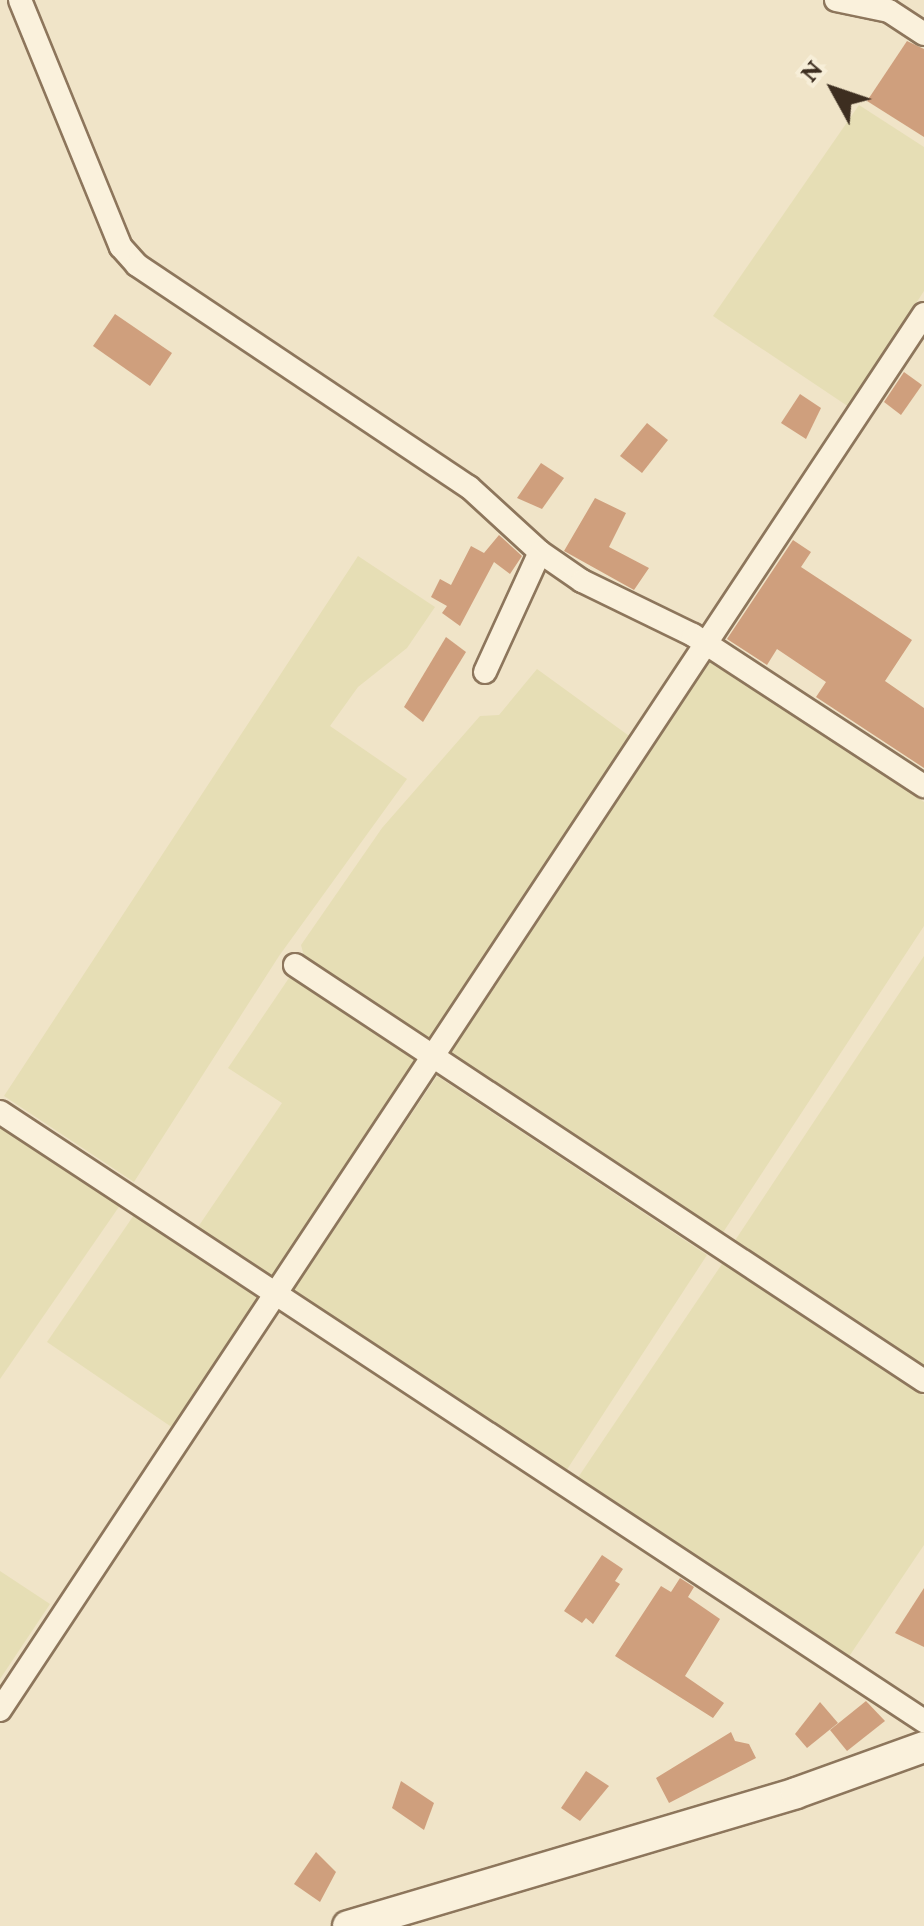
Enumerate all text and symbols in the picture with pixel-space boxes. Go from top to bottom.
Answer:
north arrow [784,40,884,140]
text: N [793,53,829,88]

